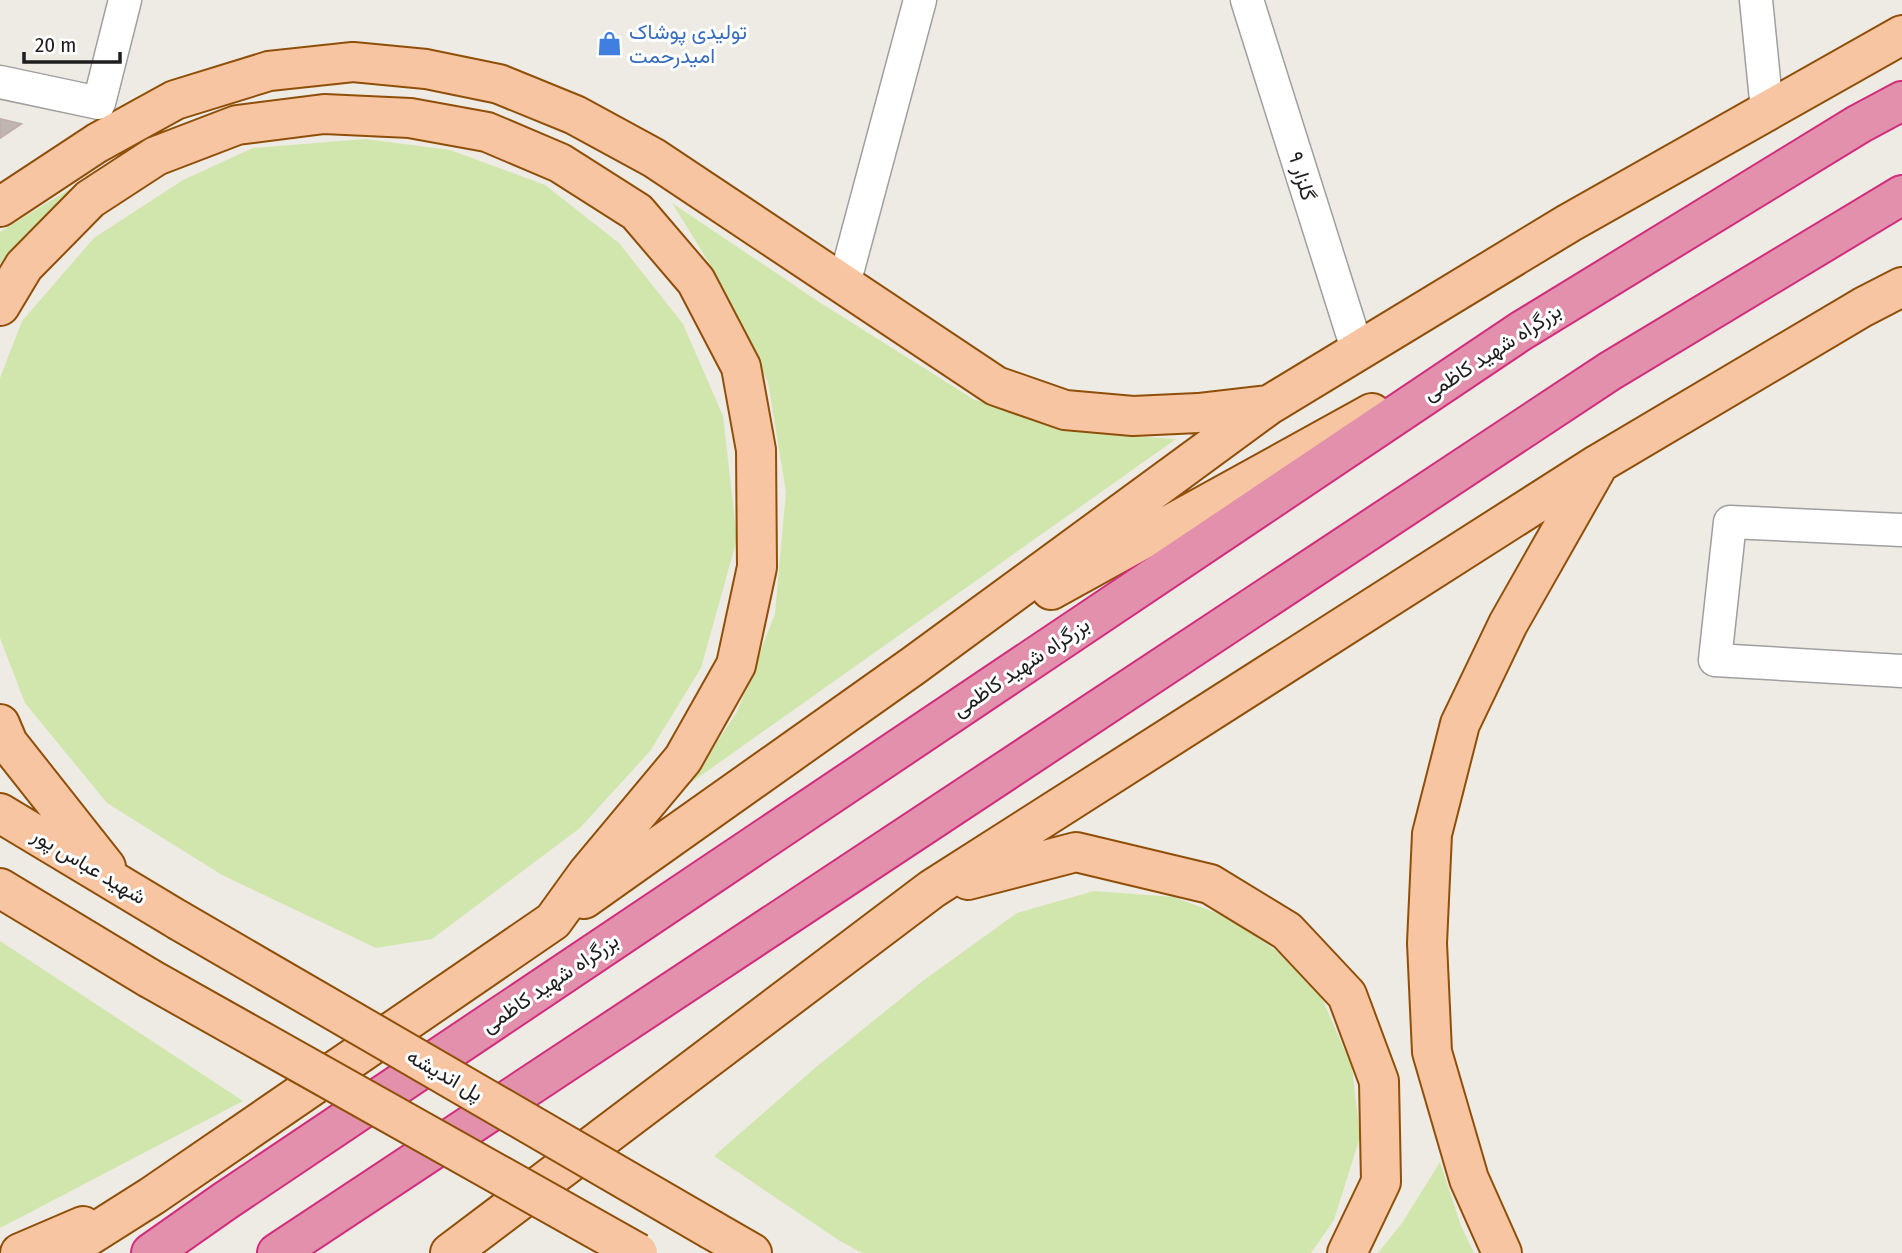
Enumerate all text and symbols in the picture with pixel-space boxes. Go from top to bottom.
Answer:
place label: تولیدی پوشاک امیدرحمت [629,19,747,69]
scale bar [24,21,121,65]
shop icon: تولیدی پوشاک امیدرحمت [595,30,623,58]
text: 20 m [35,32,76,58]
street label: گلزار ۹ [1282,148,1322,204]
street label: بزرگراه شهید کاظمی [1418,298,1566,406]
street label: بزرگراه شهید کاظمی [947,611,1095,723]
street label: شهید عباس پور [26,821,151,911]
street label: بزرگراه شهید کاظمی [476,927,624,1039]
street label: پل اندیشه [402,1043,488,1108]

